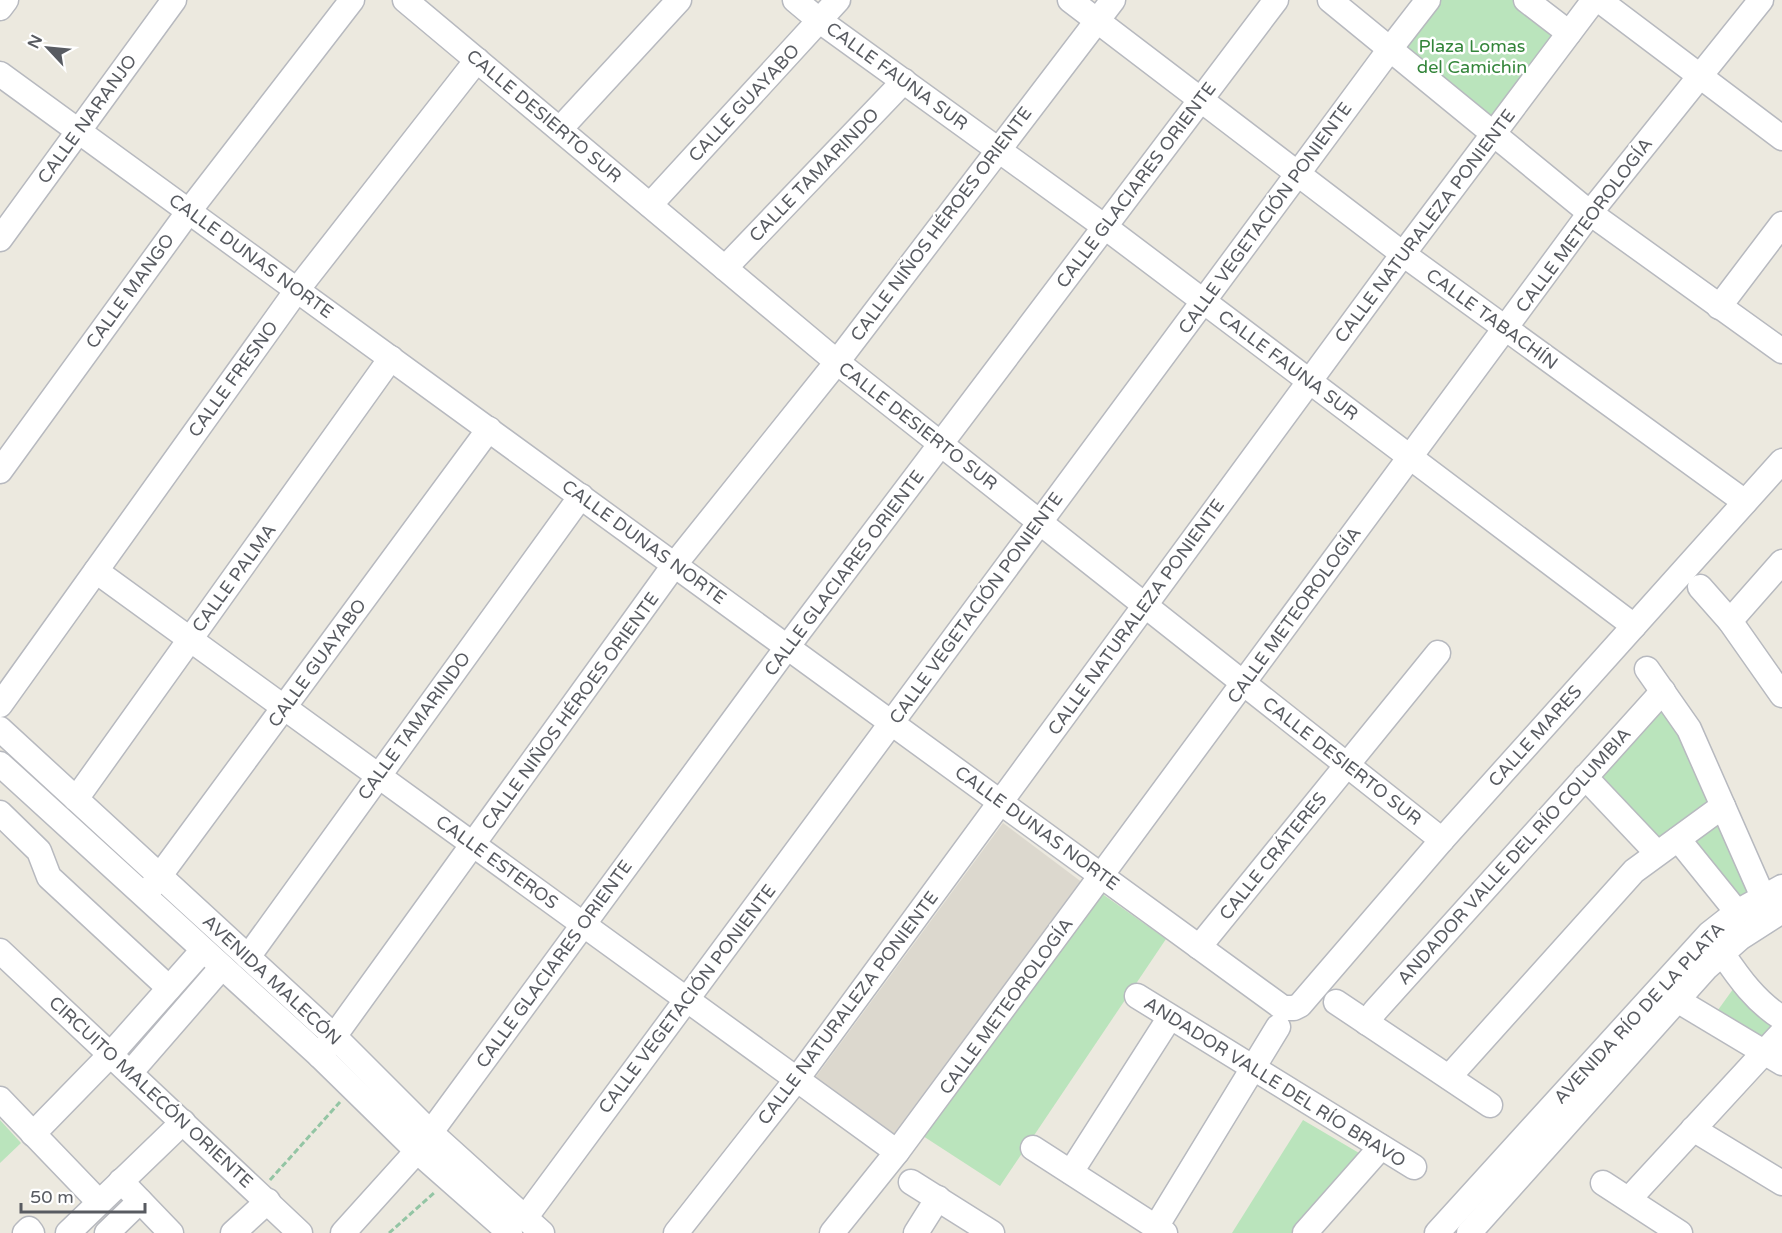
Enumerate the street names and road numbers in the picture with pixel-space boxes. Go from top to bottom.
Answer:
street label: CALLE FAUNA SUR [822,17,972,135]
street label: CALLE GUAYABO [684,40,804,166]
street label: CALLE DESIERTO SUR [462,45,626,187]
street label: CALLE NARANJO [33,50,141,188]
street label: CALLE GLACIARES ORIENTE [1051,78,1221,292]
street label: CALLE VEGETACIÓN PONIENTE [1174,98,1356,338]
street label: CALLE NIÑOS HÉROES ORIENTE [846,102,1036,346]
street label: CALLE TAMARINDO [744,104,884,246]
street label: CALLE NATURALEZA PONIENTE [1330,105,1520,347]
street label: CALLE METEOROLOGÍA [1511,133,1657,317]
street label: CALLE DUNAS NORTE [164,189,338,323]
street label: CALLE MANGO [81,229,179,353]
street label: CALLE TABACHÍN [1422,264,1562,374]
street label: CALLE FAUNA SUR [1214,305,1362,425]
street label: CALLE FRESNO [183,317,283,441]
street label: CALLE DESIERTO SUR [834,357,1002,495]
street label: CALLE GLACIARES ORIENTE [759,466,929,680]
street label: CALLE DUNAS NORTE [557,475,731,609]
street label: CALLE VEGETACIÓN PONIENTE [885,488,1067,728]
street label: CALLE NATURALEZA PONIENTE [1043,495,1229,739]
street label: CALLE PALMA [187,519,281,637]
street label: CALLE METEOROLOGÍA [1222,522,1366,708]
street label: CALLE NIÑOS HÉROES ORIENTE [476,588,664,834]
street label: CALLE GUAYABO [263,595,371,731]
street label: CALLE TAMARINDO [353,648,475,804]
street label: CALLE MARES [1484,681,1586,791]
street label: CALLE DESIERTO SUR [1258,692,1426,830]
street label: ANDADOR VALLE DEL RÍO COLUMBIA [1393,723,1635,989]
street label: CALLE DUNAS NORTE [950,761,1124,895]
street label: CALLE CRÁTERES [1215,788,1331,924]
street label: CALLE ESTEROS [432,810,562,914]
street label: CALLE GLACIARES ORIENTE [471,856,637,1072]
street label: CALLE VEGETACIÓN PONIENTE [594,880,780,1118]
street label: CALLE NATURALEZA PONIENTE [753,887,943,1129]
street label: AVENIDA MALECÓN [198,910,346,1050]
street label: CALLE METEOROLOGÍA [934,913,1078,1099]
street label: AVENIDA RÍO DE LA PLATA [1549,918,1729,1108]
street label: CIRCUITO MALECÓN ORIENTE [44,992,258,1192]
street label: ANDADOR VALLE DEL RÍO BRAVO [1140,992,1410,1172]

